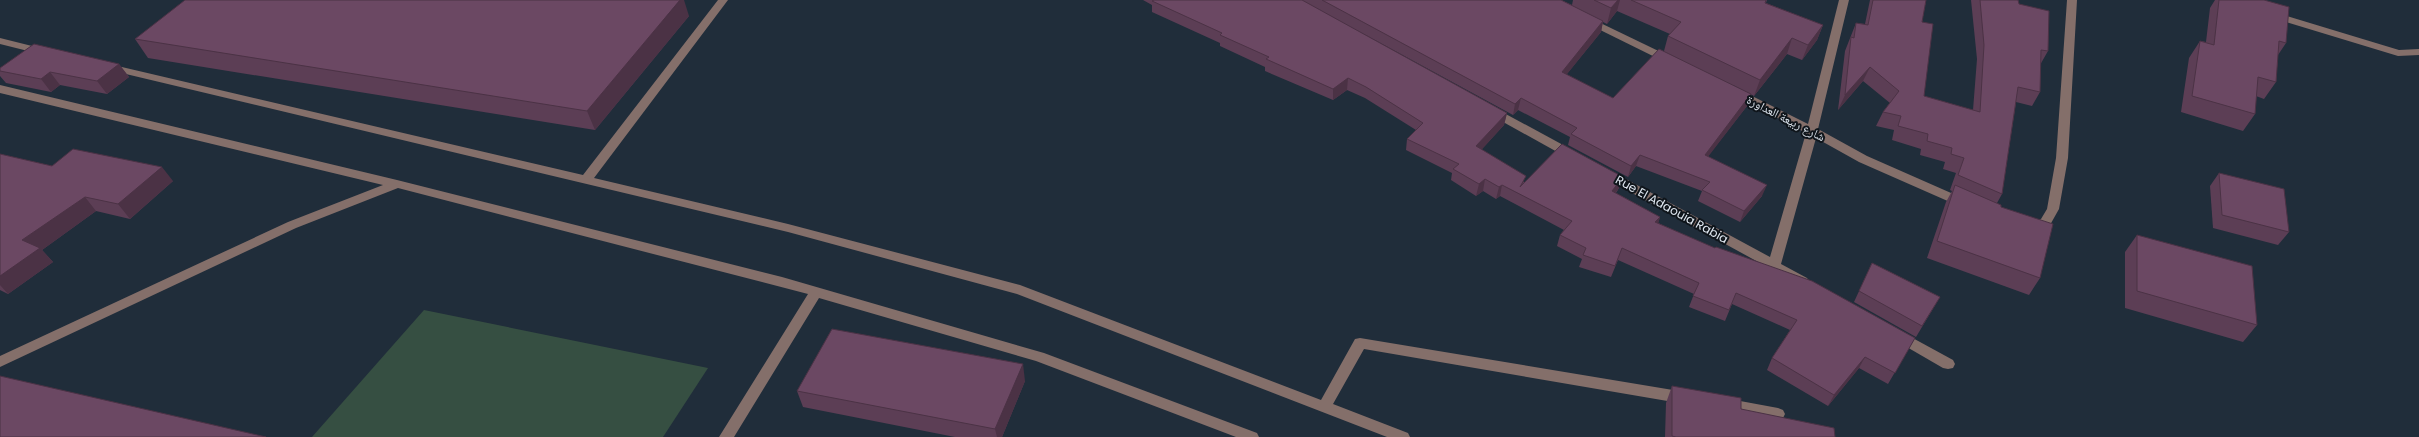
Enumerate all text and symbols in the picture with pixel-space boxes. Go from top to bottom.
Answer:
street label: شارع ربيعة العداورة [1744,91,1828,145]
street label: Rue El Adaouia Rabia [1613,171,1731,247]

